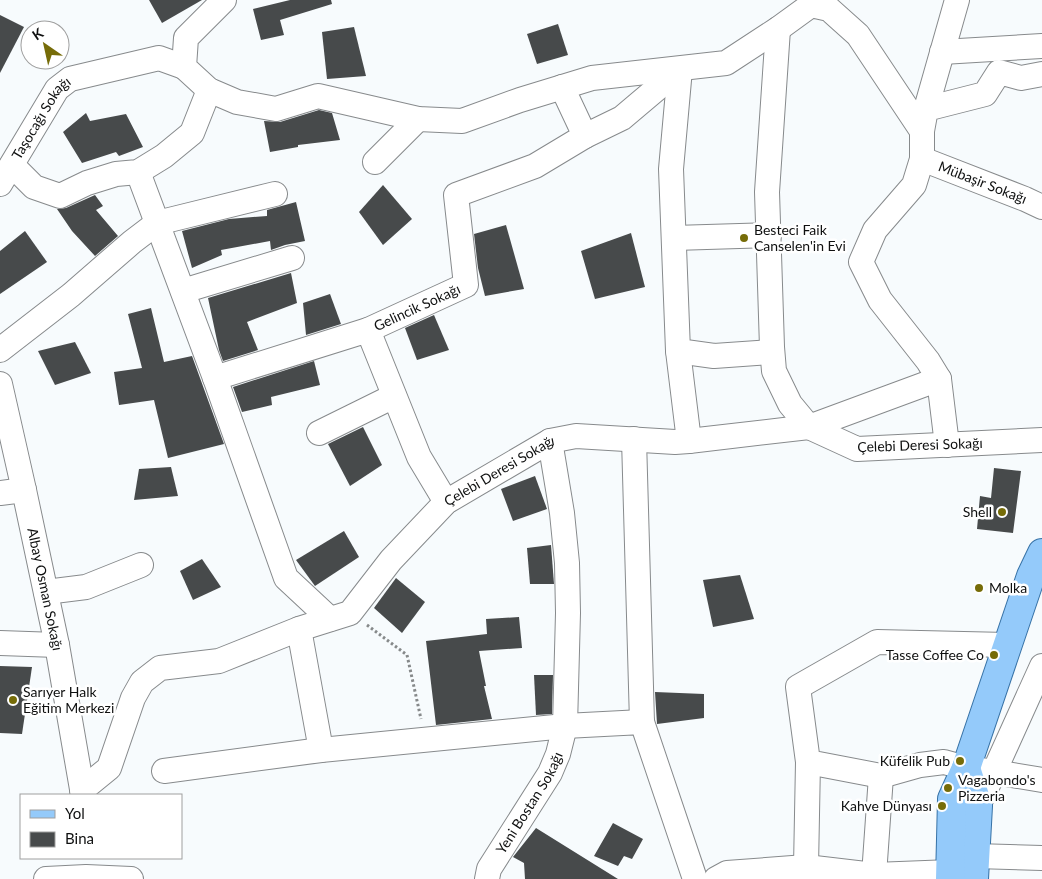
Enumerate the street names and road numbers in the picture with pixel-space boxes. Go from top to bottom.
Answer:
street label: Taşocağı Sokağı [8,73,74,162]
street label: Mübaşir Sokağı [936,157,1029,207]
street label: Gelincik Sokağı [371,280,463,334]
street label: Çelebi Deresi Sokağı [441,431,556,509]
street label: Çelebi Deresi Sokağı [857,434,983,455]
street label: Albay Osman Sokağı [24,526,67,652]
street label: Yeni Bostan Sokağı [492,749,566,857]

